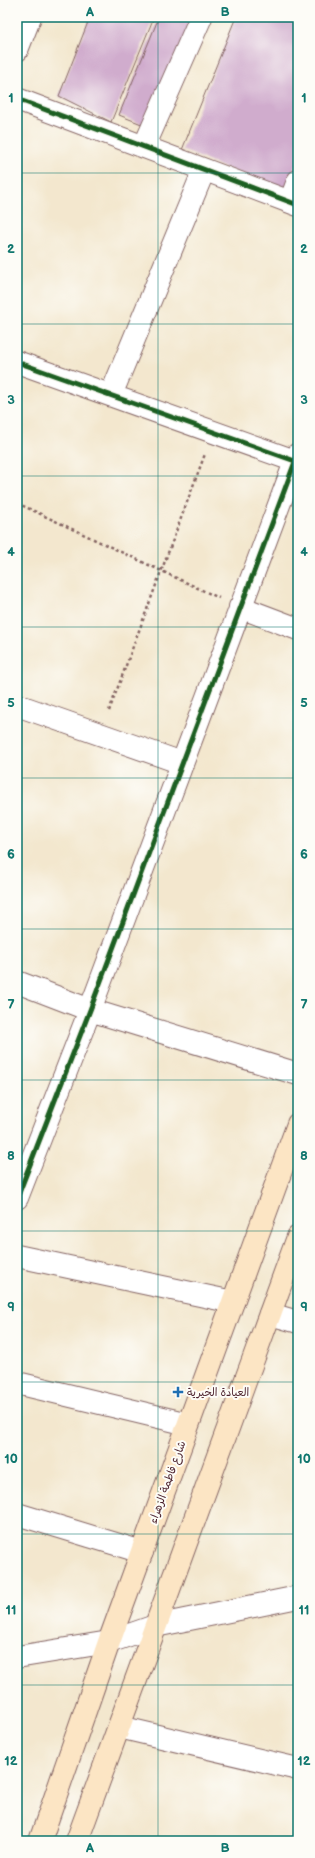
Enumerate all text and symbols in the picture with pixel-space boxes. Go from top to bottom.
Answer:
text: A [85,4,94,20]
text: B [220,4,230,20]
text: 1 [8,90,14,106]
text: 1 [301,90,307,106]
text: 2 [7,241,15,257]
text: 2 [300,241,308,257]
text: 3 [7,392,15,408]
text: 3 [300,392,308,408]
text: 4 [7,544,15,560]
text: 4 [300,544,308,560]
text: 5 [7,695,15,711]
text: 5 [300,695,308,711]
text: 6 [7,846,15,862]
text: 6 [300,846,308,862]
text: 7 [7,997,15,1013]
text: 7 [300,997,308,1013]
text: 8 [7,1148,15,1164]
text: 8 [300,1148,308,1164]
text: 9 [7,1299,15,1315]
text: 9 [300,1299,308,1315]
marker: العيادة الخيرية [172,1386,184,1398]
place label: العيادة الخيرية [187,1386,249,1399]
street label: شارع فاطمة الزهراء [146,1439,190,1526]
text: 10 [4,1451,18,1467]
text: 10 [297,1451,311,1467]
text: 11 [6,1602,16,1618]
text: 11 [299,1602,309,1618]
text: 12 [4,1753,18,1769]
text: 12 [297,1753,311,1769]
text: A [85,1840,94,1856]
text: B [220,1840,230,1856]

